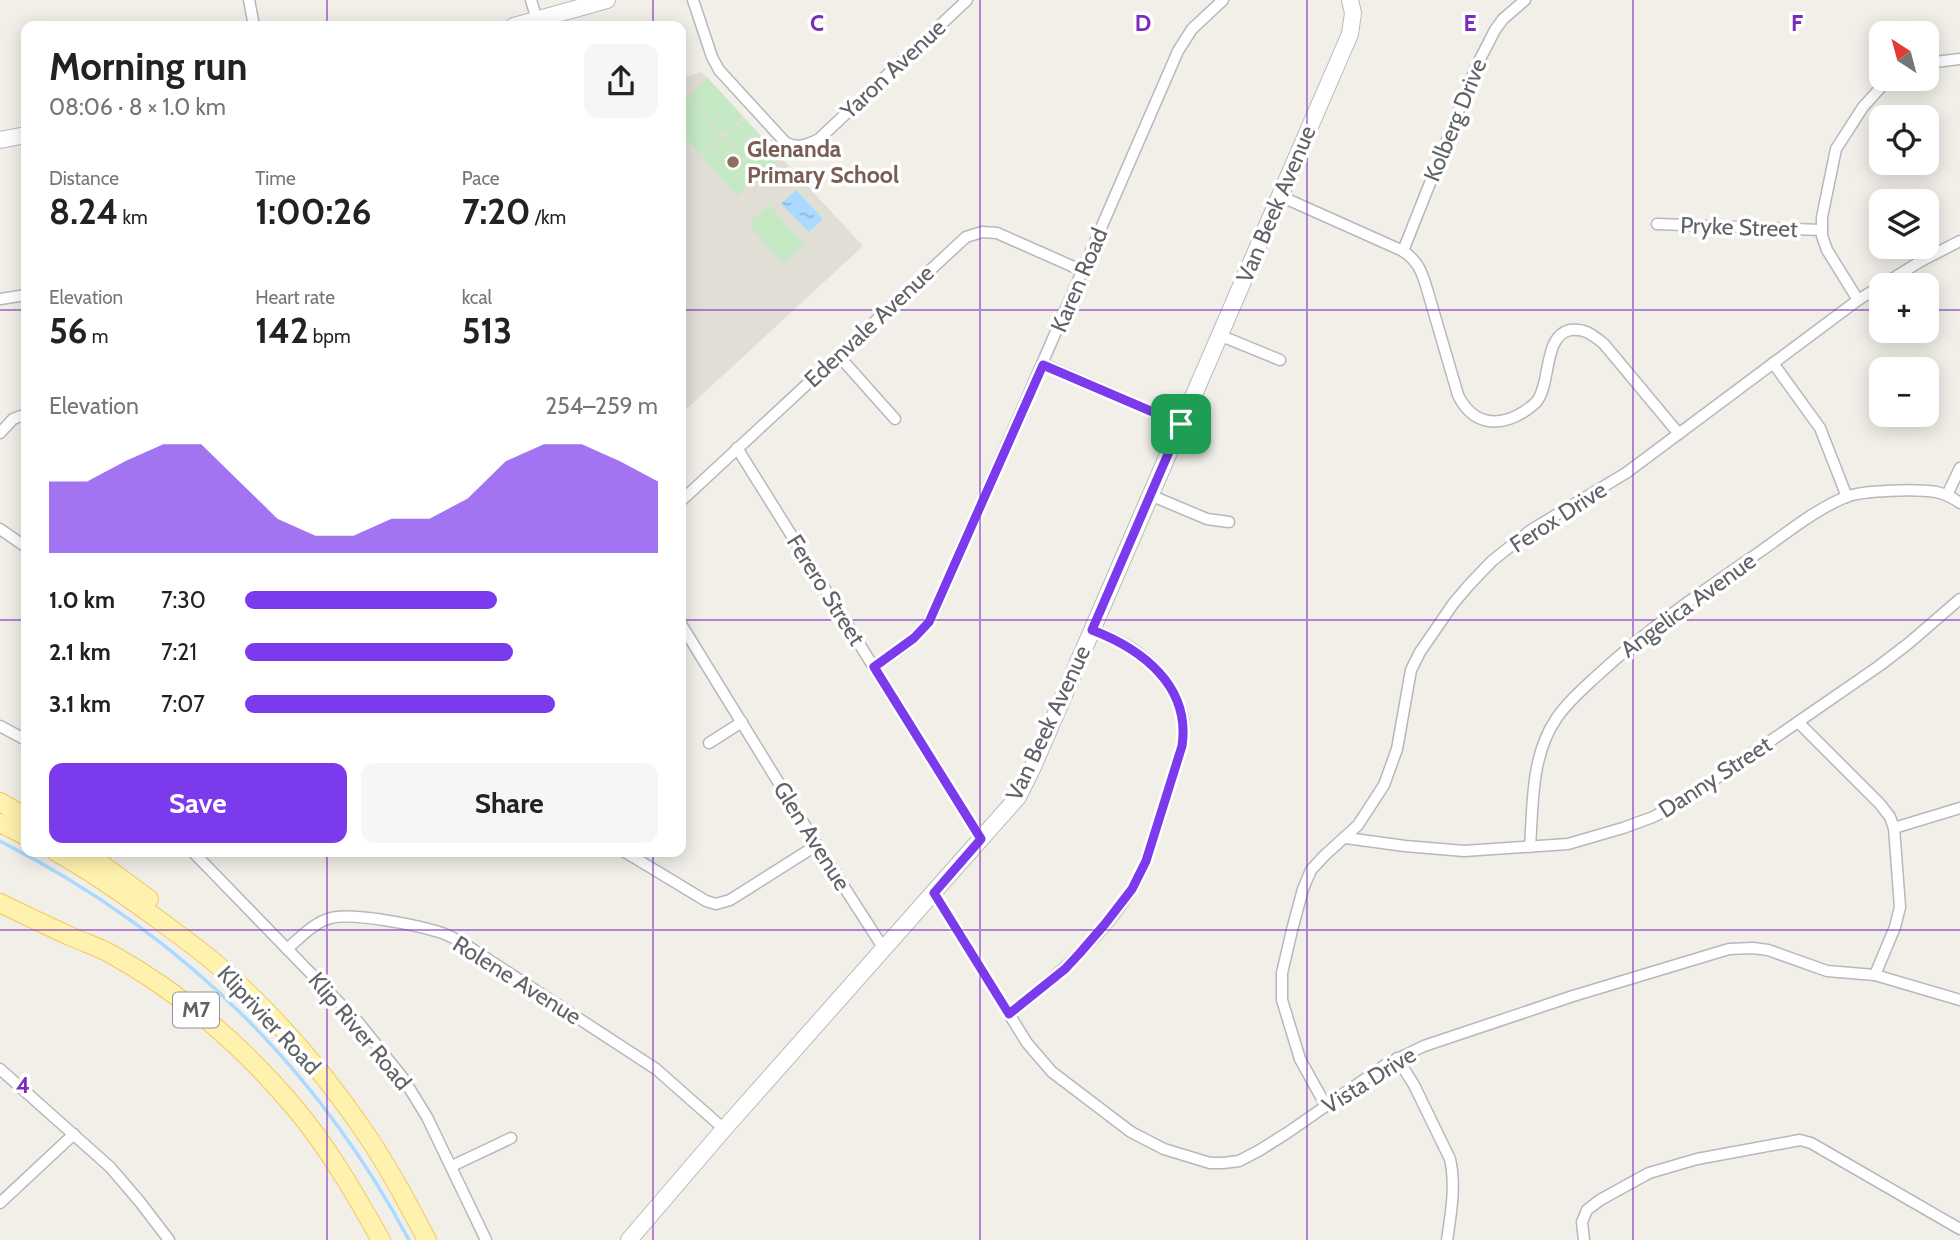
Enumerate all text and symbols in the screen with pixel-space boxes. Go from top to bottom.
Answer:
text: C [810,9,824,37]
text: D [1135,9,1151,37]
text: E [1463,9,1477,37]
text: F [1791,9,1803,37]
street label: Yaron Avenue [834,13,951,125]
north arrow [1869,21,1939,91]
map controls [1869,21,1939,427]
text: Morning run [49,43,248,90]
button: share [584,44,658,118]
street label: Kolberg Drive [1418,54,1492,186]
text: 08:06 · 8 × 1.0 km [49,93,226,121]
button: locate [1869,105,1939,175]
street label: Van Beek Avenue [1230,121,1322,287]
place label: Glenanda Primary School [747,135,899,189]
marker: Glenanda Primary School [725,154,741,170]
text: Distance [49,167,119,190]
text: Time [255,167,296,190]
text: Pace [462,167,500,190]
button: layers [1869,189,1939,259]
text: 8.24 [49,190,118,233]
text: 1:00:26 [255,190,371,233]
text: 7:20 [462,190,531,233]
text: km [118,206,148,229]
text: /km [531,206,566,229]
street label: Pryke Street [1680,211,1799,243]
street label: Karen Road [1044,224,1114,336]
street label: Edenvale Avenue [798,259,940,393]
button: + [1869,273,1939,343]
text: Elevation [49,286,123,309]
text: Heart rate [255,286,335,309]
text: kcal [462,286,492,309]
text: 56 [49,309,87,352]
text: 142 [255,309,309,352]
text: 513 [462,309,512,352]
text: m [87,325,108,348]
text: bpm [309,325,351,348]
button: − [1869,357,1939,427]
text: Elevation [49,392,139,420]
text: 254–259 m [545,392,658,420]
pin [1151,394,1211,454]
icon: arrive [1162,405,1200,443]
street label: Ferox Drive [1504,475,1612,559]
street label: Ferero Street [781,529,871,651]
street label: Angelica Avenue [1615,546,1761,663]
text: 1.0 km [49,586,115,614]
text: 7:30 [161,586,206,614]
text: 2.1 km [49,638,111,666]
text: 7:21 [161,638,197,666]
street label: Van Beek Avenue [1000,641,1096,805]
text: 3.1 km [49,690,111,718]
text: 7:07 [161,690,205,718]
street label: Danny Street [1653,730,1777,824]
button: Save [49,763,347,843]
button: Share [361,763,658,843]
street label: Glen Avenue [767,776,857,896]
street label: Rolene Avenue [448,929,586,1031]
street label: Kliprivier Road [212,960,326,1080]
street label: Klip River Road [303,966,417,1096]
road number: M7 [173,992,219,1028]
street label: Vista Drive [1317,1040,1421,1120]
text: 4 [16,1071,30,1099]

